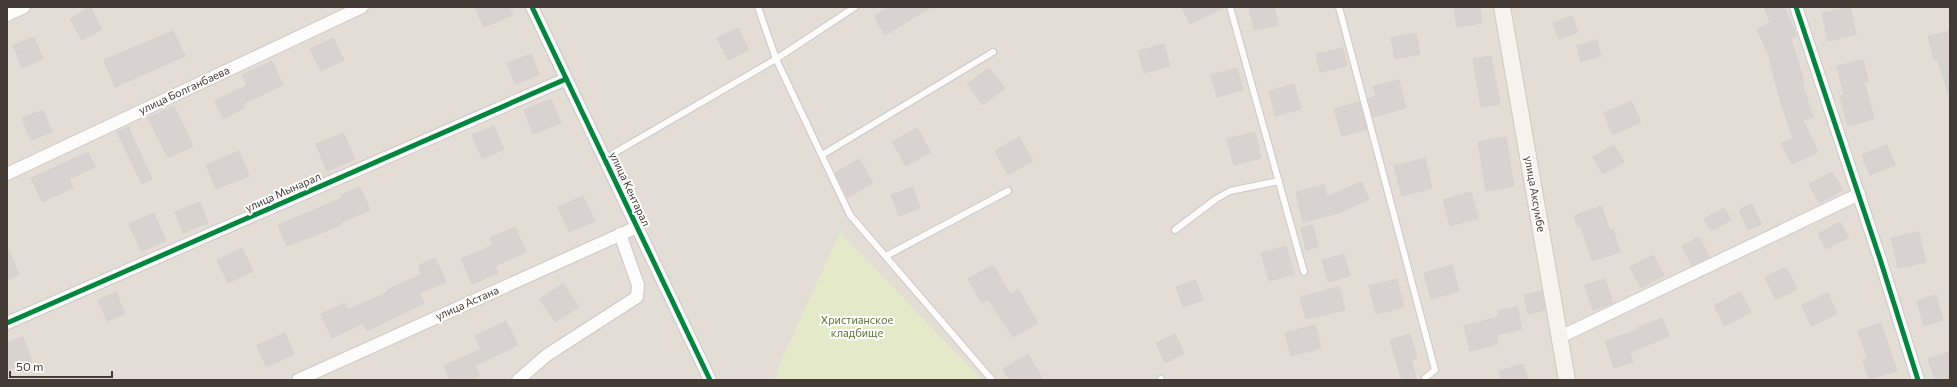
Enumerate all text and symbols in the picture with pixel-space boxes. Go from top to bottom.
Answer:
street label: улица Болганбаева [136,63,231,116]
street label: улица Кентарал [608,150,653,228]
street label: улица Аксумбе [1522,155,1549,233]
street label: улица Мынарал [243,169,323,214]
street label: улица Астана [433,283,500,322]
park label: Христианское кладбище [821,313,893,339]
scale bar [10,353,112,379]
text: 50 m [16,359,44,373]

